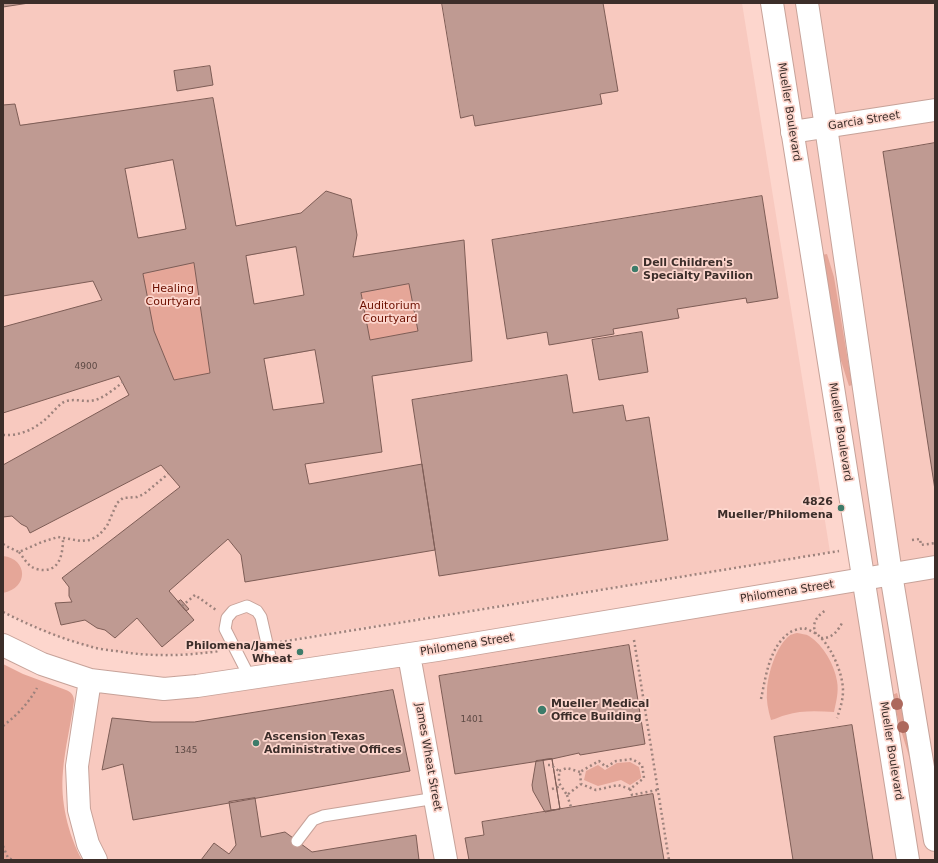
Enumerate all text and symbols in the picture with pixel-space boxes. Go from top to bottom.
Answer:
street label: Mueller Boulevard [775,62,803,162]
street label: Garcia Street [827,109,901,133]
place label: Dell Children's Specialty Pavilion [643,256,753,282]
marker: Dell Children's Specialty Pavilion [630,264,640,274]
park label: Healing Courtyard [146,282,200,308]
park label: Auditorium Courtyard [360,299,420,325]
house number: 4900 [75,362,97,372]
street label: Mueller Boulevard [826,382,854,482]
place label: 4826 Mueller/Philomena [717,495,833,521]
marker: 4826 Mueller/Philomena [836,503,846,513]
street label: Philomena Street [739,578,835,606]
street label: Philomena Street [419,631,515,659]
place label: Philomena/James Wheat [186,639,292,665]
marker: Philomena/James Wheat [295,647,305,657]
place label: Mueller Medical Office Building [551,697,649,723]
street label: Mueller Boulevard [877,701,905,801]
street label: James Wheat Street [412,702,444,812]
marker: Mueller Medical Office Building [536,704,548,716]
house number: 1401 [461,715,483,725]
place label: Ascension Texas Administrative Offices [264,730,402,756]
marker: Ascension Texas Administrative Offices [251,738,261,748]
house number: 1345 [175,746,197,756]

